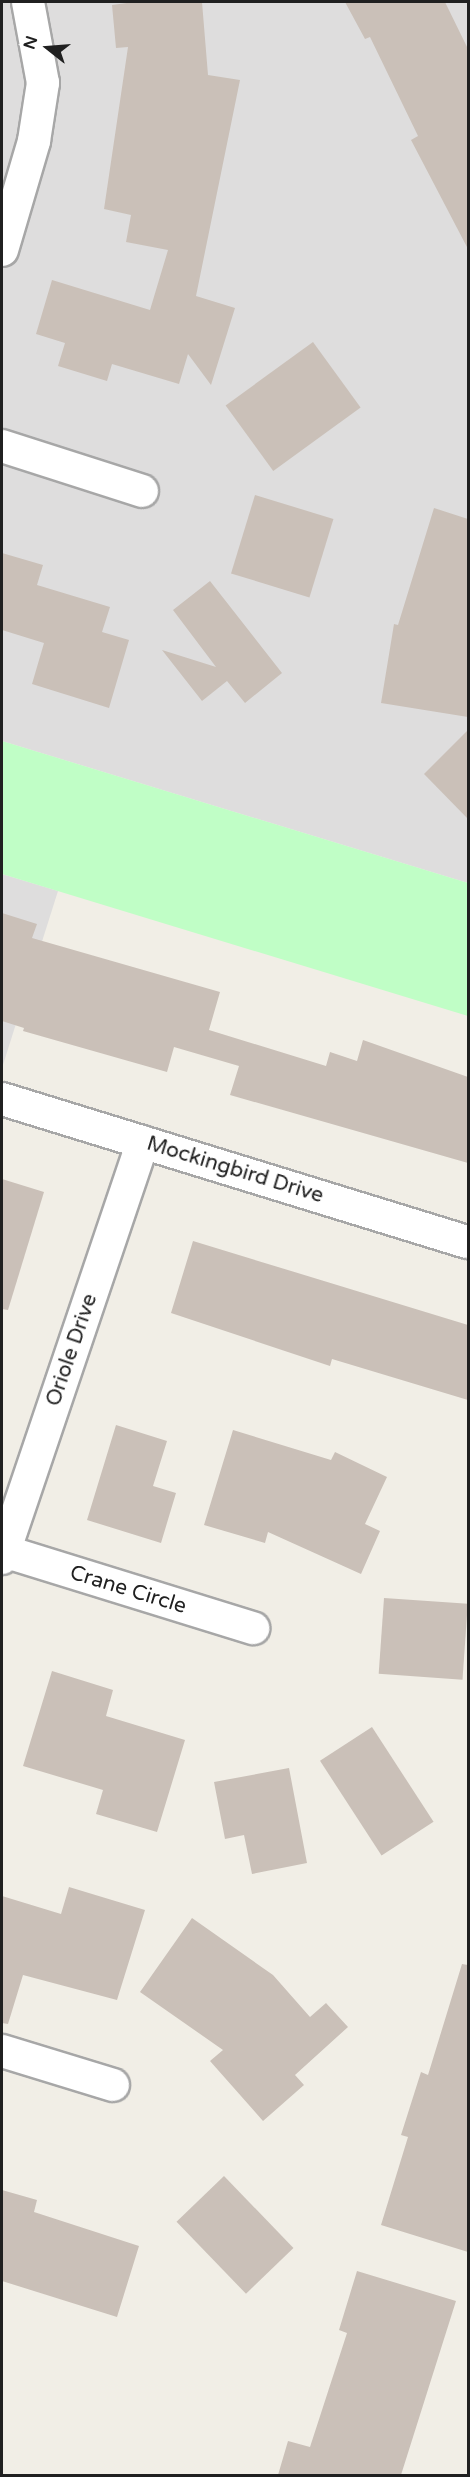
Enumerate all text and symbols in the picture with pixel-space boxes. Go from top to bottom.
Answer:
north arrow [18,18,78,78]
text: N [19,34,42,52]
street label: Mockingbird Drive [144,1131,326,1209]
street label: Oriole Drive [41,1290,103,1410]
street label: Crane Circle [67,1560,189,1620]

